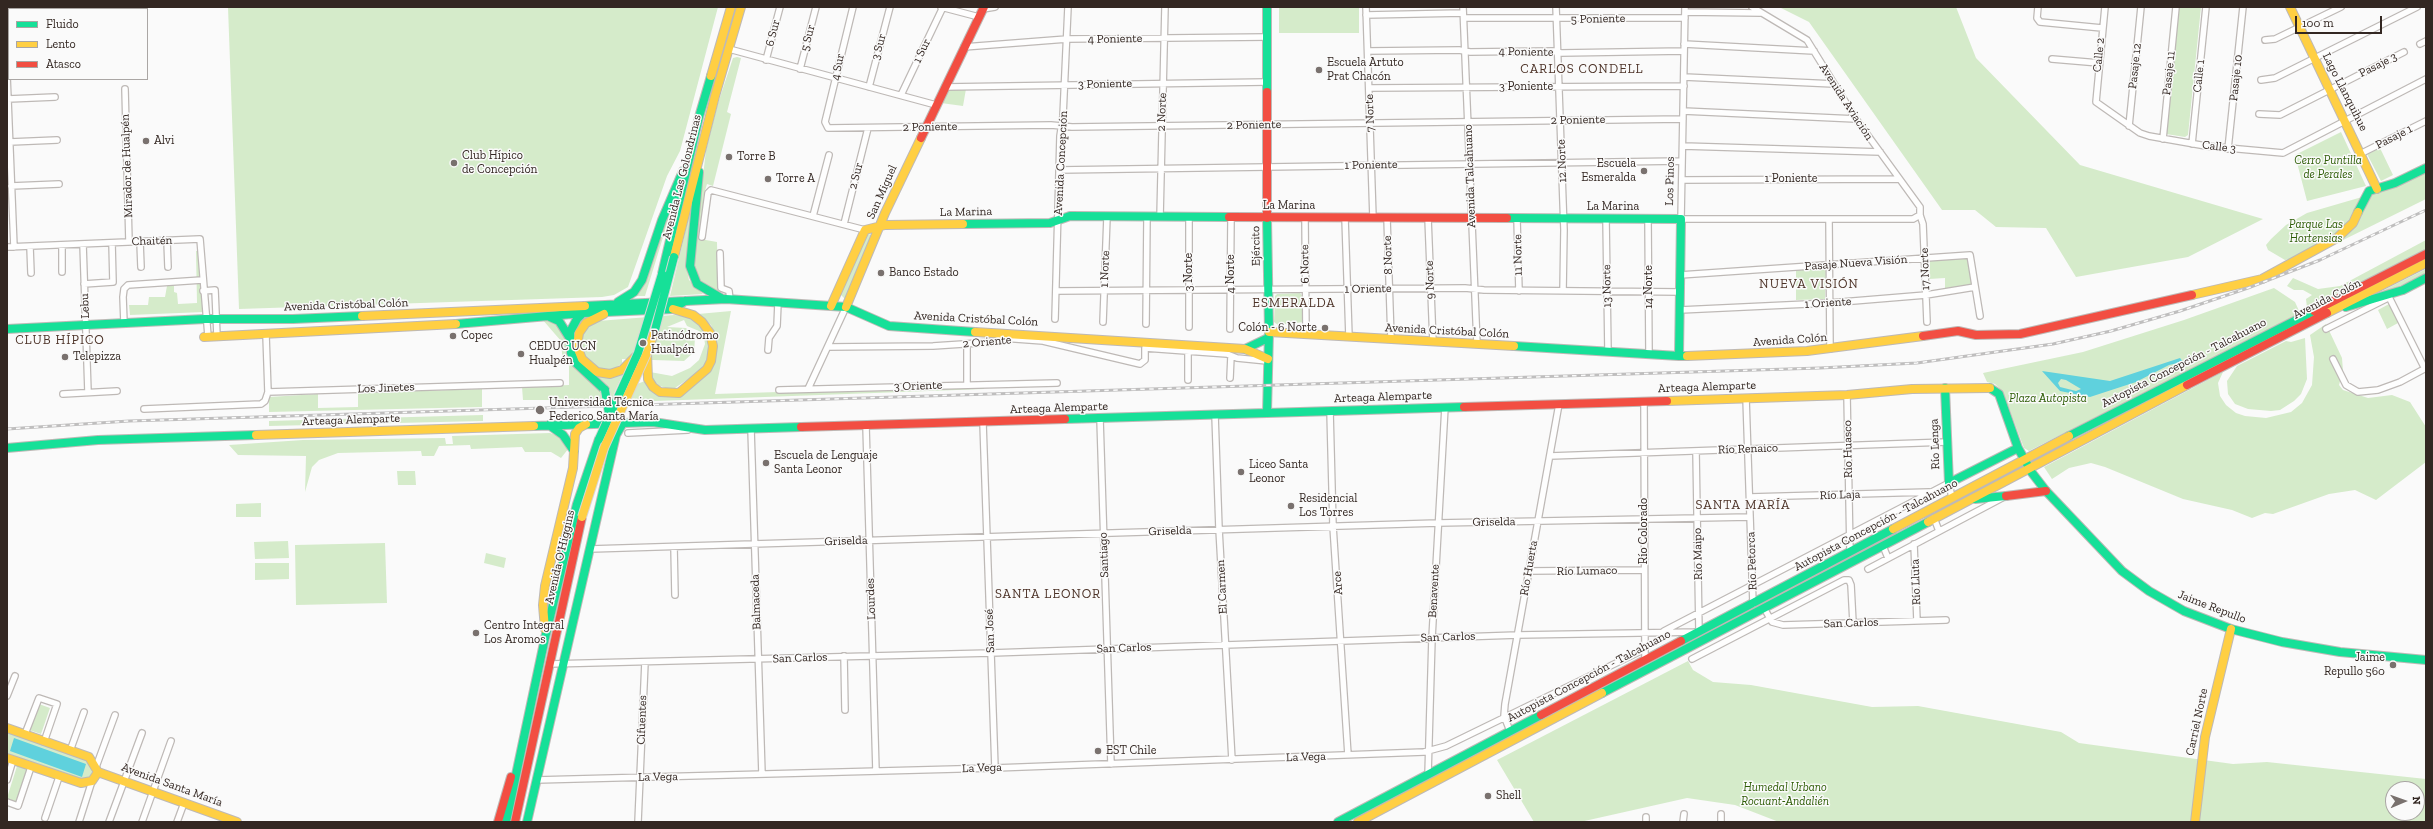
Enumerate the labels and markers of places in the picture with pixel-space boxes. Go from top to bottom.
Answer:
place label: Escuela Artuto Prat Chacón [1327,56,1404,84]
marker: Escuela Artuto Prat Chacón [1314,65,1324,75]
place label: Alvi [154,134,174,148]
marker: Alvi [141,136,151,146]
place label: Club Hípico de Concepción [462,149,537,177]
place label: Torre B [737,150,776,164]
marker: Torre B [724,152,734,162]
place label: Escuela Esmeralda [1581,157,1636,185]
marker: Club Hípico de Concepción [449,158,459,168]
marker: Escuela Esmeralda [1639,166,1649,176]
place label: Torre A [776,172,815,186]
marker: Torre A [763,174,773,184]
place label: Banco Estado [889,266,959,280]
marker: Banco Estado [876,268,886,278]
place label: Colón - 6 Norte [1238,321,1317,335]
marker: Colón - 6 Norte [1320,323,1330,333]
place label: Copec [461,329,493,343]
place label: Patinódromo Hualpén [651,329,719,357]
marker: Copec [448,331,458,341]
marker: Patinódromo Hualpén [638,338,648,348]
place label: CEDUC UCN Hualpén [529,340,596,368]
marker: CEDUC UCN Hualpén [516,349,526,359]
place label: Telepizza [73,350,121,364]
marker: Telepizza [60,352,70,362]
place label: Universidad Técnica Federico Santa María [549,396,659,424]
marker: Universidad Técnica Federico Santa María [534,404,546,416]
place label: Escuela de Lenguaje Santa Leonor [774,449,878,477]
marker: Escuela de Lenguaje Santa Leonor [761,458,771,468]
place label: Liceo Santa Leonor [1249,458,1308,486]
marker: Liceo Santa Leonor [1236,467,1246,477]
place label: Residencial Los Torres [1299,492,1358,520]
marker: Residencial Los Torres [1286,501,1296,511]
place label: Centro Integral Los Aromos [484,619,564,647]
marker: Centro Integral Los Aromos [471,628,481,638]
place label: Jaime Repullo 560 [2324,651,2385,679]
marker: Jaime Repullo 560 [2388,660,2398,670]
place label: EST Chile [1106,744,1156,758]
marker: EST Chile [1093,746,1103,756]
place label: Shell [1496,789,1521,803]
marker: Shell [1483,791,1493,801]

